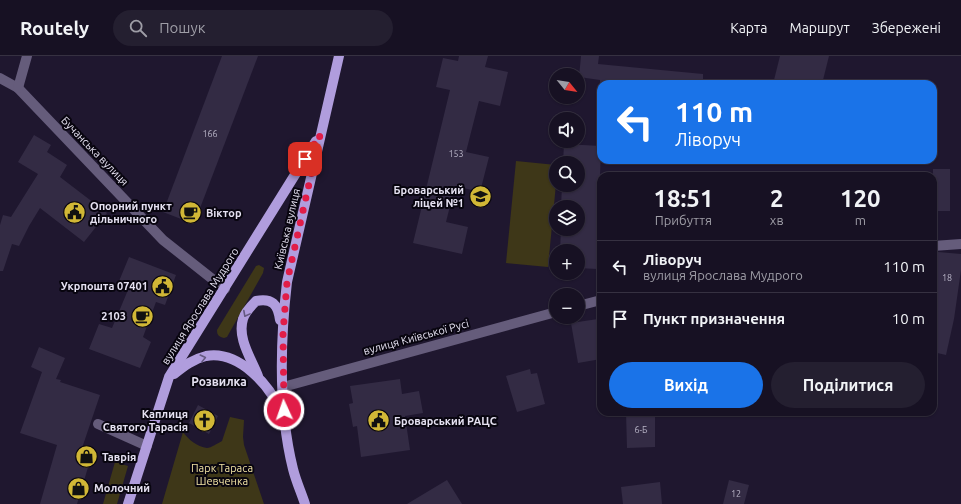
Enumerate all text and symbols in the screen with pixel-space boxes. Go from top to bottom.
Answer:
search box [113,10,393,46]
text: Routely [20,17,89,39]
icon: search [127,17,149,39]
text: Пошук [159,19,205,36]
text: Карта [730,20,767,36]
text: Маршрут [789,20,850,36]
text: Збережені [872,20,941,36]
north arrow [549,68,585,104]
map controls [549,68,585,324]
icon: left [609,96,661,148]
text: 110 m [675,96,753,127]
button: sound [549,112,585,148]
street label: Бучанська вулиця [59,114,131,188]
house number: 166 [202,129,218,139]
text: Ліворуч [675,129,741,149]
pin [288,142,322,176]
icon: arrive [294,148,316,170]
house number: 153 [448,149,464,159]
button: search [549,156,585,192]
school or university icon: Броварський ліцей №1 [467,183,493,209]
place label: Броварський ліцей №1 [394,184,464,209]
text: 18:51 [653,185,713,212]
text: 2 [770,185,783,212]
text: 120 [840,185,881,212]
street label: Київська вулиця [272,187,302,271]
public building icon: Опорний пункт дільничного [62,199,88,225]
place label: Опорний пункт дільничного [90,200,172,225]
cafe icon: Віктор [177,200,203,226]
button: layers [549,200,585,236]
place label: Віктор [206,207,242,219]
text: Прибуття [655,213,712,227]
text: хв [770,213,784,227]
text: m [855,213,866,227]
button: + [549,244,585,280]
street label: вулиця Ярослава Мудрого [159,245,241,367]
text: Ліворуч [643,251,702,268]
icon: left [609,256,631,278]
text: 110 m [883,258,925,275]
text: вулиця Ярослава Мудрого [643,268,803,282]
public building icon: Укрпошта 07401 [150,273,176,299]
house number: 18 [942,273,952,283]
place label: Укрпошта 07401 [61,280,148,292]
button: − [549,288,585,324]
cafe icon: 2103 [129,303,155,329]
icon: arrive [609,308,631,330]
place label: 2103 [101,310,126,322]
one-way arrow [243,310,251,317]
text: Пункт призначення [643,310,785,327]
text: 10 m [892,310,925,327]
street label: вулиця Київської Русі [362,317,470,357]
one-way arrow [199,354,206,362]
button: Вихід [609,362,763,408]
button: Поділитися [771,362,925,408]
district label: Розвилка [191,375,247,388]
position arrow [263,389,305,431]
church icon: Каплиця Святого Тарасія [191,407,217,433]
place label: Каплиця Святого Тарасія [103,408,188,433]
public building icon: Броварський РАЦС [366,408,392,434]
place label: Броварський РАЦС [394,415,497,427]
house number: 6-Б [634,425,648,435]
shop icon: Таврія [73,444,99,470]
place label: Таврія [102,451,136,463]
park label: Парк Тараса Шевченка [191,462,253,487]
shop icon: Молочний [66,475,92,501]
place label: Молочний [94,482,150,494]
house number: 12 [731,489,741,499]

